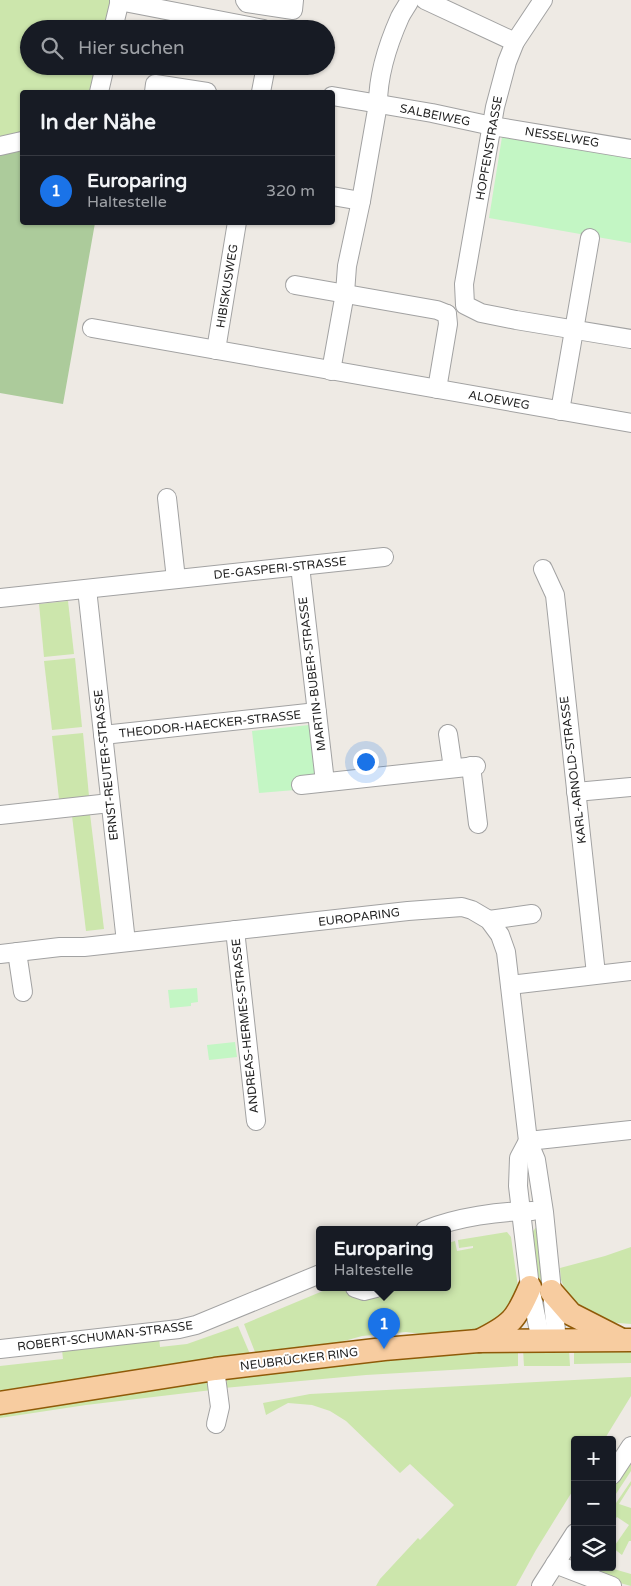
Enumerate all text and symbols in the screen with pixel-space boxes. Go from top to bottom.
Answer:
search box [20,20,335,75]
icon: search [38,34,66,62]
text: Hier suchen [78,37,185,59]
street label: HOPFENSTRASSE [473,94,505,201]
street label: SALBEIWEG [399,101,471,129]
text: In der Nähe [40,110,156,135]
street label: NESSELWEG [524,124,600,150]
text: Europaring [87,170,187,192]
text: 1 [51,181,61,201]
text: 320 m [266,181,315,201]
text: Haltestelle [87,192,167,212]
street label: HIBISKUSWEG [213,243,241,329]
street label: ALOEWEG [467,388,531,412]
street label: DE-GASPERI-STRASSE [213,554,347,582]
street label: MARTIN-BUBER-STRASSE [296,596,328,752]
street label: ERNST-REUTER-STRASSE [91,688,121,841]
street label: KARL-ARNOLD-STRASSE [557,695,589,845]
street label: THEODOR-HAECKER-STRASSE [118,707,302,741]
your location [353,749,379,775]
street label: EUROPARING [317,905,401,929]
street label: ANDREAS-HERMES-STRASSE [229,938,261,1114]
popup [316,1226,451,1291]
text: Europaring [333,1238,434,1260]
text: Haltestelle [333,1260,413,1280]
pin: 1 [368,1308,400,1349]
street label: ROBERT-SCHUMAN-STRASSE [16,1318,194,1354]
street label: NEUBRÜCKER RING [239,1345,359,1373]
map controls [571,1436,616,1571]
button: + [571,1436,616,1481]
button: − [571,1481,616,1526]
button: layers [571,1526,616,1571]

